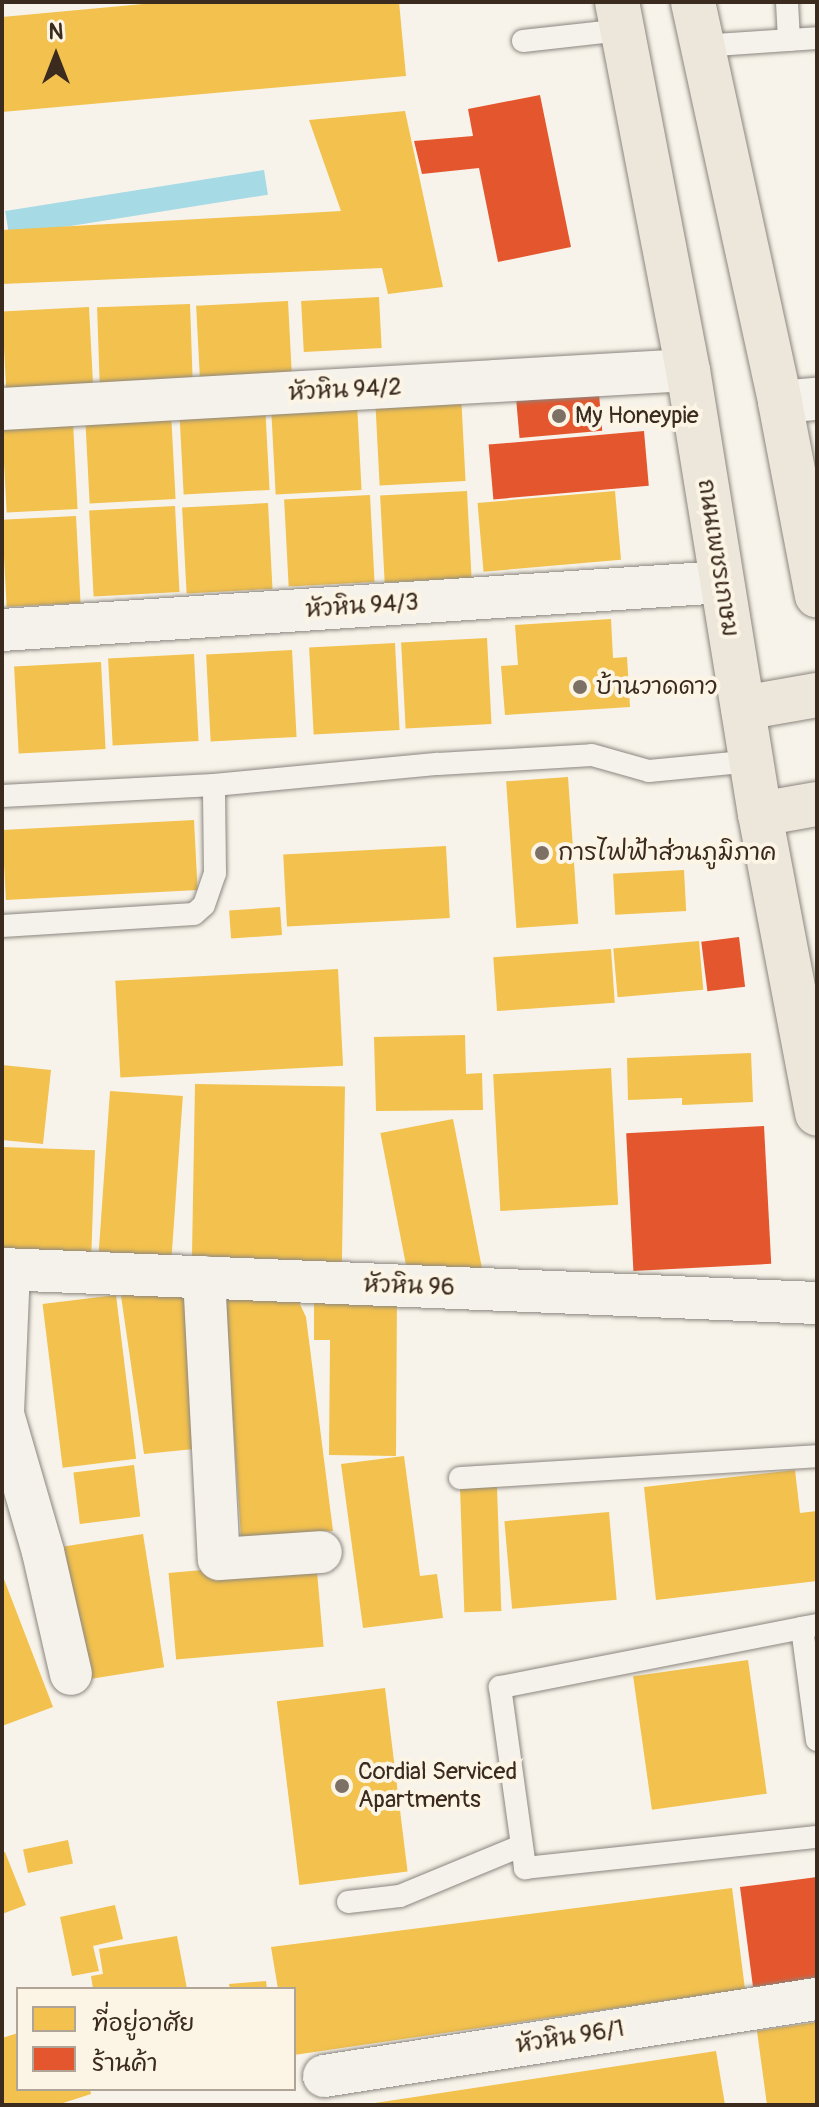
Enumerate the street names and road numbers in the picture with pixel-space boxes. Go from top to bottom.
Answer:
street label: หัวหิน 94/2 [288,373,402,407]
street label: ถนนเพชรเกษม [691,477,745,639]
street label: หัวหิน 94/3 [304,588,420,624]
street label: หัวหิน 96 [363,1270,455,1302]
street label: หัวหิน 96/1 [514,2014,626,2060]

